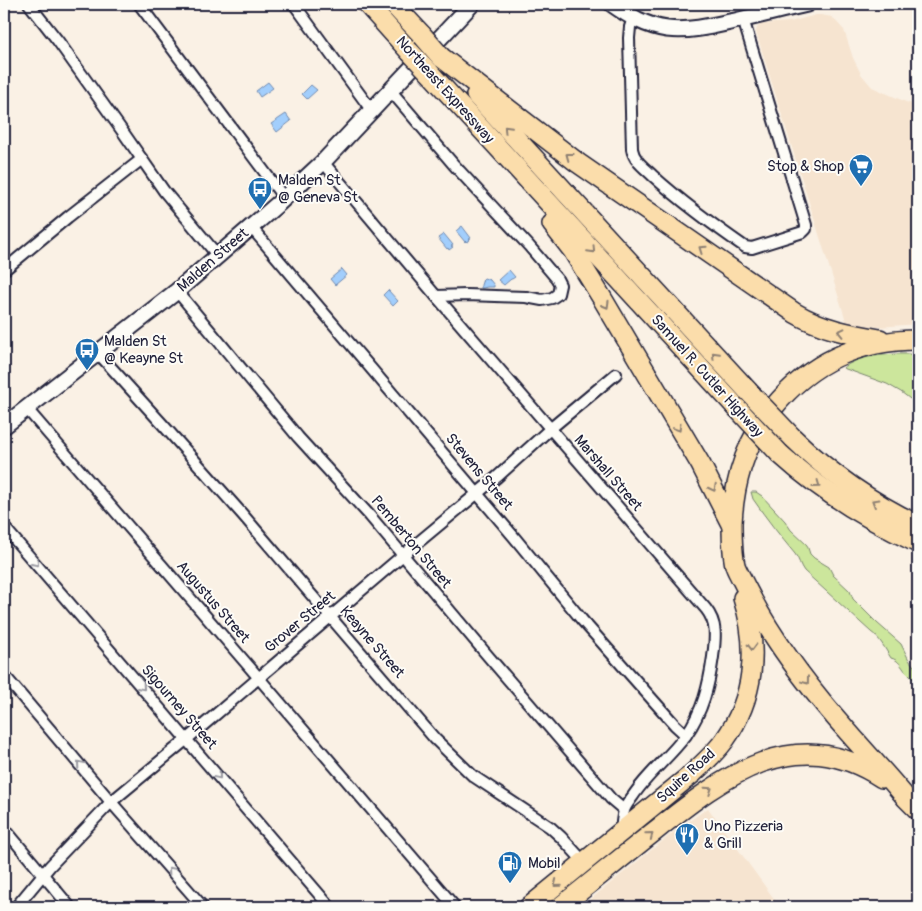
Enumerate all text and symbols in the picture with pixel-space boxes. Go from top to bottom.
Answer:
street label: Northeast Expressway [392,32,499,148]
one-way arrow [504,126,513,135]
one-way arrow [565,153,575,162]
supermarket icon: Stop & Shop [848,153,874,187]
place label: Stop & Shop [767,157,844,176]
place label: Malden St @ Geneva St [278,171,359,207]
bus stop icon: Malden St @ Geneva St [247,176,273,210]
street label: Malden Street [173,223,253,296]
one-way arrow [586,245,595,254]
one-way arrow [698,246,708,255]
one-way arrow [600,299,610,308]
street label: Samuel R. Cutler Highway [647,311,768,442]
one-way arrow [836,327,845,338]
place label: Malden St @ Keayne St [104,332,184,368]
bus stop icon: Malden St @ Keayne St [74,337,100,371]
one-way arrow [712,352,721,361]
one-way arrow [672,422,682,431]
street label: Stevens Street [441,430,517,515]
street label: Marshall Street [570,431,647,516]
one-way arrow [811,479,821,488]
one-way arrow [707,482,717,491]
street label: Pemberton Street [367,492,456,593]
one-way arrow [872,499,881,509]
street label: Augustus Street [172,557,254,648]
one-way arrow [30,558,39,567]
street label: Grover Street [261,586,340,657]
street label: Keayne Street [335,602,409,683]
one-way arrow [747,643,758,651]
street label: Sigourney Street [137,661,222,754]
one-way arrow [801,675,809,684]
one-way arrow [136,681,145,690]
street label: Squire Road [653,745,719,807]
one-way arrow [76,761,85,770]
one-way arrow [213,771,222,780]
one-way arrow [703,787,713,796]
place label: Uno Pizzeria & Grill [704,817,783,853]
restaurant icon: Uno Pizzeria & Grill [674,822,700,856]
one-way arrow [644,832,653,841]
fuel station icon: Mobil [497,850,523,884]
place label: Mobil [528,854,560,873]
one-way arrow [168,867,177,876]
one-way arrow [554,879,563,887]

